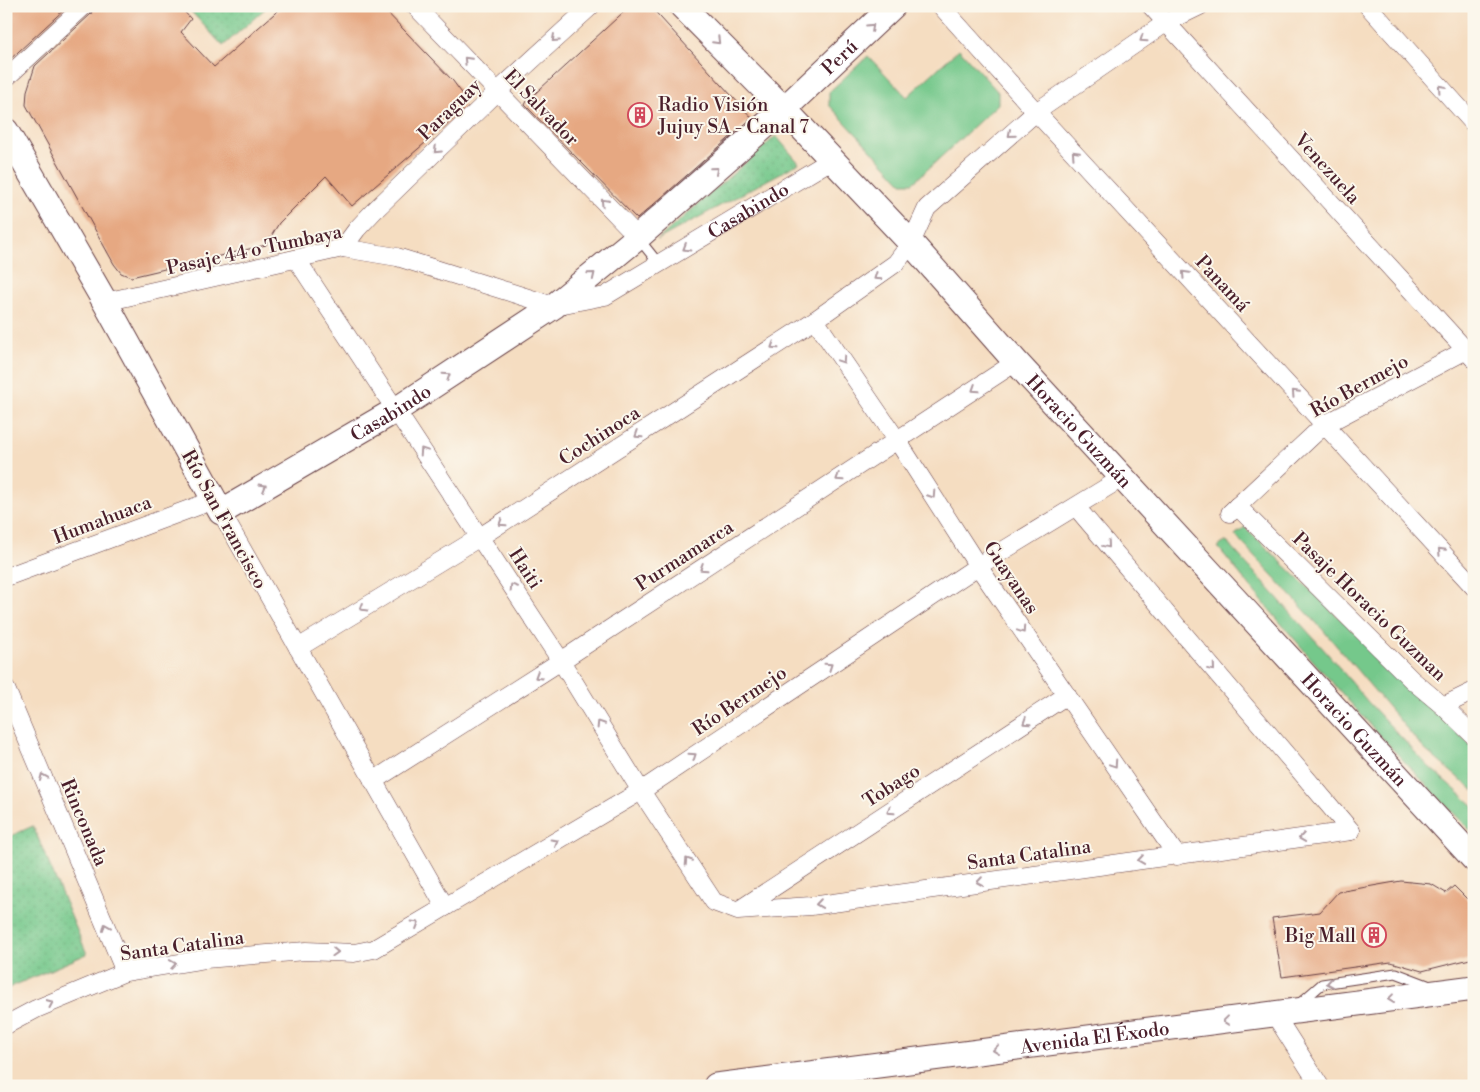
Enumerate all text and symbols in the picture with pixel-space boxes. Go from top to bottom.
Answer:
one-way arrow [865,24,874,33]
one-way arrow [552,33,561,42]
one-way arrow [1139,33,1148,42]
one-way arrow [711,35,720,44]
street label: Perú [817,35,863,80]
one-way arrow [464,57,473,66]
street label: El Salvador [499,64,584,151]
street label: Paraguay [413,73,487,146]
one-way arrow [1438,85,1447,94]
place label: Radio Visión Jujuy SA - Canal 7 [657,93,809,139]
building icon: Radio Visión Jujuy SA - Canal 7 [627,102,653,128]
street label: Venezuela [1288,127,1366,209]
one-way arrow [1008,128,1017,137]
one-way arrow [433,144,442,153]
one-way arrow [1072,150,1081,159]
one-way arrow [710,166,719,175]
street label: Casabindo [703,177,793,245]
one-way arrow [601,199,610,208]
street label: Pasaje 44 o Tumbaya [164,220,345,280]
one-way arrow [682,241,691,251]
street label: Panamá [1190,250,1255,317]
one-way arrow [1182,270,1191,279]
one-way arrow [873,271,882,280]
one-way arrow [586,272,595,281]
one-way arrow [770,340,780,349]
street label: Río Bermejo [1306,349,1413,423]
one-way arrow [836,354,845,364]
street label: Horacio Guzmán [1021,370,1137,493]
one-way arrow [441,373,450,382]
street label: Casabindo [346,379,436,447]
one-way arrow [971,383,981,392]
one-way arrow [1292,390,1301,399]
street label: Cochinoca [554,401,645,471]
one-way arrow [634,429,643,438]
street label: Río San Francisco [176,446,272,593]
one-way arrow [420,448,430,457]
one-way arrow [835,472,845,481]
one-way arrow [257,484,266,494]
street label: Humahuaca [50,490,155,550]
one-way arrow [926,490,936,499]
street label: Purmamarca [631,515,738,596]
one-way arrow [498,517,507,527]
street label: Pasaje Horacio Guzman [1287,527,1451,686]
street label: Guayanas [978,537,1044,618]
one-way arrow [1101,539,1110,548]
street label: Haiti [503,544,547,593]
one-way arrow [1438,548,1447,557]
one-way arrow [700,561,709,571]
one-way arrow [510,583,519,593]
one-way arrow [360,602,369,612]
one-way arrow [1016,625,1025,634]
street label: Río Bermejo [688,660,791,741]
one-way arrow [823,663,832,672]
one-way arrow [1207,663,1216,672]
street label: Horacio Guzmán [1296,668,1412,792]
one-way arrow [534,669,543,679]
one-way arrow [1022,716,1031,725]
one-way arrow [597,721,607,730]
one-way arrow [688,753,697,762]
street label: Tobago [858,759,925,813]
one-way arrow [1108,759,1117,768]
one-way arrow [39,773,49,782]
street label: Rinconada [55,775,113,870]
one-way arrow [886,805,896,814]
one-way arrow [1298,832,1306,843]
street label: Santa Catalina [966,834,1093,876]
one-way arrow [550,838,559,848]
one-way arrow [1137,855,1146,865]
one-way arrow [684,857,694,866]
one-way arrow [976,877,985,887]
one-way arrow [815,899,824,909]
one-way arrow [410,921,419,931]
building icon: Big Mall [1361,922,1387,948]
one-way arrow [101,923,112,932]
place label: Big Mall [1284,924,1356,948]
street label: Santa Catalina [119,925,246,967]
one-way arrow [331,947,339,957]
one-way arrow [168,960,177,970]
one-way arrow [1325,977,1334,987]
one-way arrow [1386,993,1394,1004]
one-way arrow [45,998,54,1009]
one-way arrow [1222,1015,1230,1026]
street label: Avenida El Éxodo [1018,1016,1171,1060]
one-way arrow [991,1044,999,1055]

